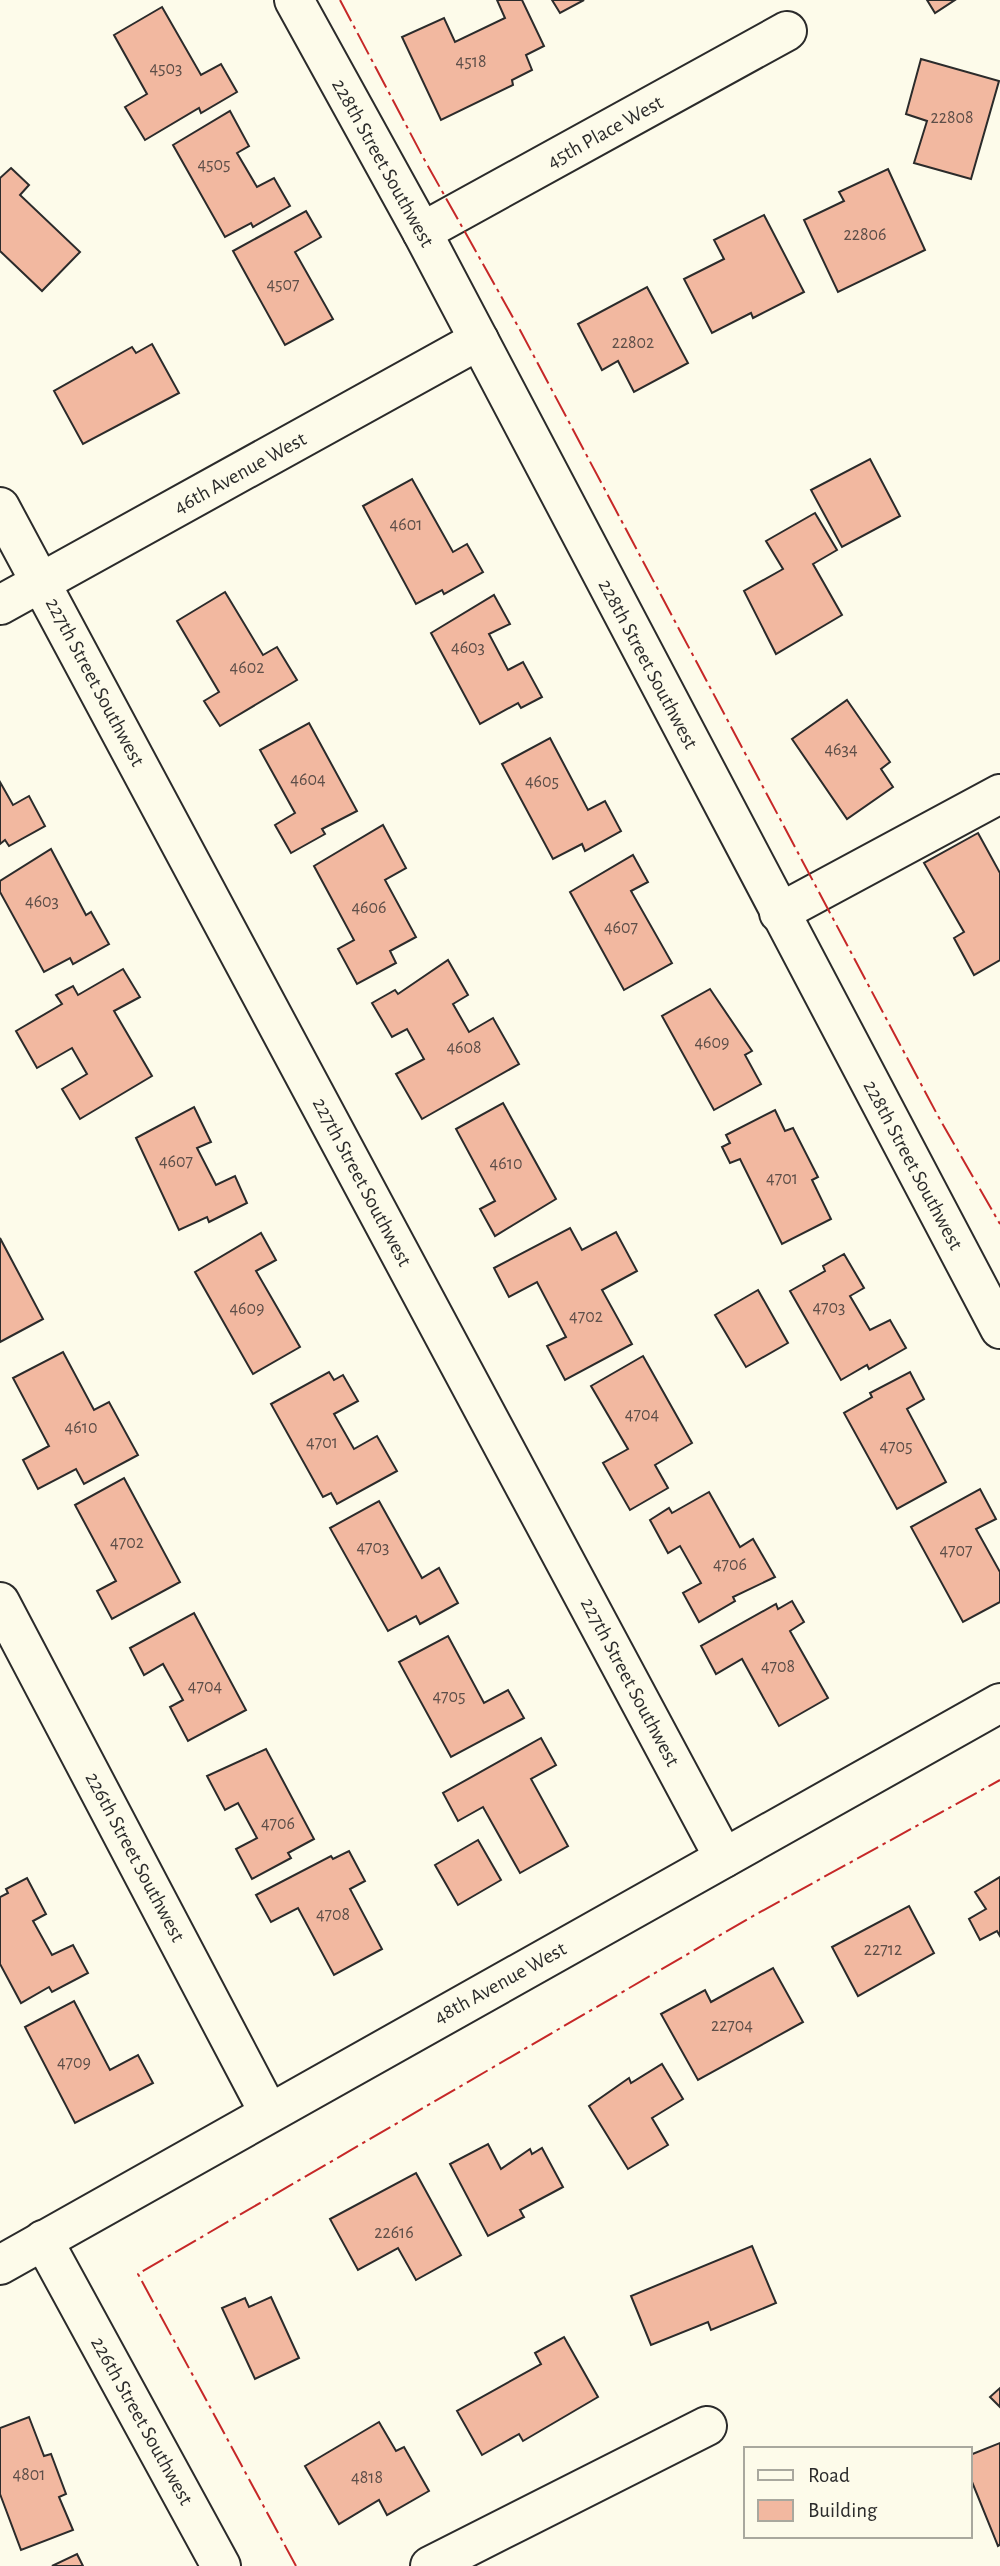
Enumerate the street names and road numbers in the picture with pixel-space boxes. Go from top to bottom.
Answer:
street label: 228th Street Southwest [328,75,438,251]
street label: 45th Place West [544,91,667,172]
street label: 46th Avenue West [170,428,310,518]
street label: 228th Street Southwest [594,576,702,753]
street label: 227th Street Southwest [42,594,148,770]
street label: 228th Street Southwest [859,1077,967,1254]
street label: 227th Street Southwest [309,1094,415,1270]
street label: 227th Street Southwest [577,1594,683,1770]
street label: 226th Street Southwest [81,1769,189,1945]
street label: 48th Avenue West [430,1938,570,2028]
street label: 226th Street Southwest [87,2333,197,2509]

